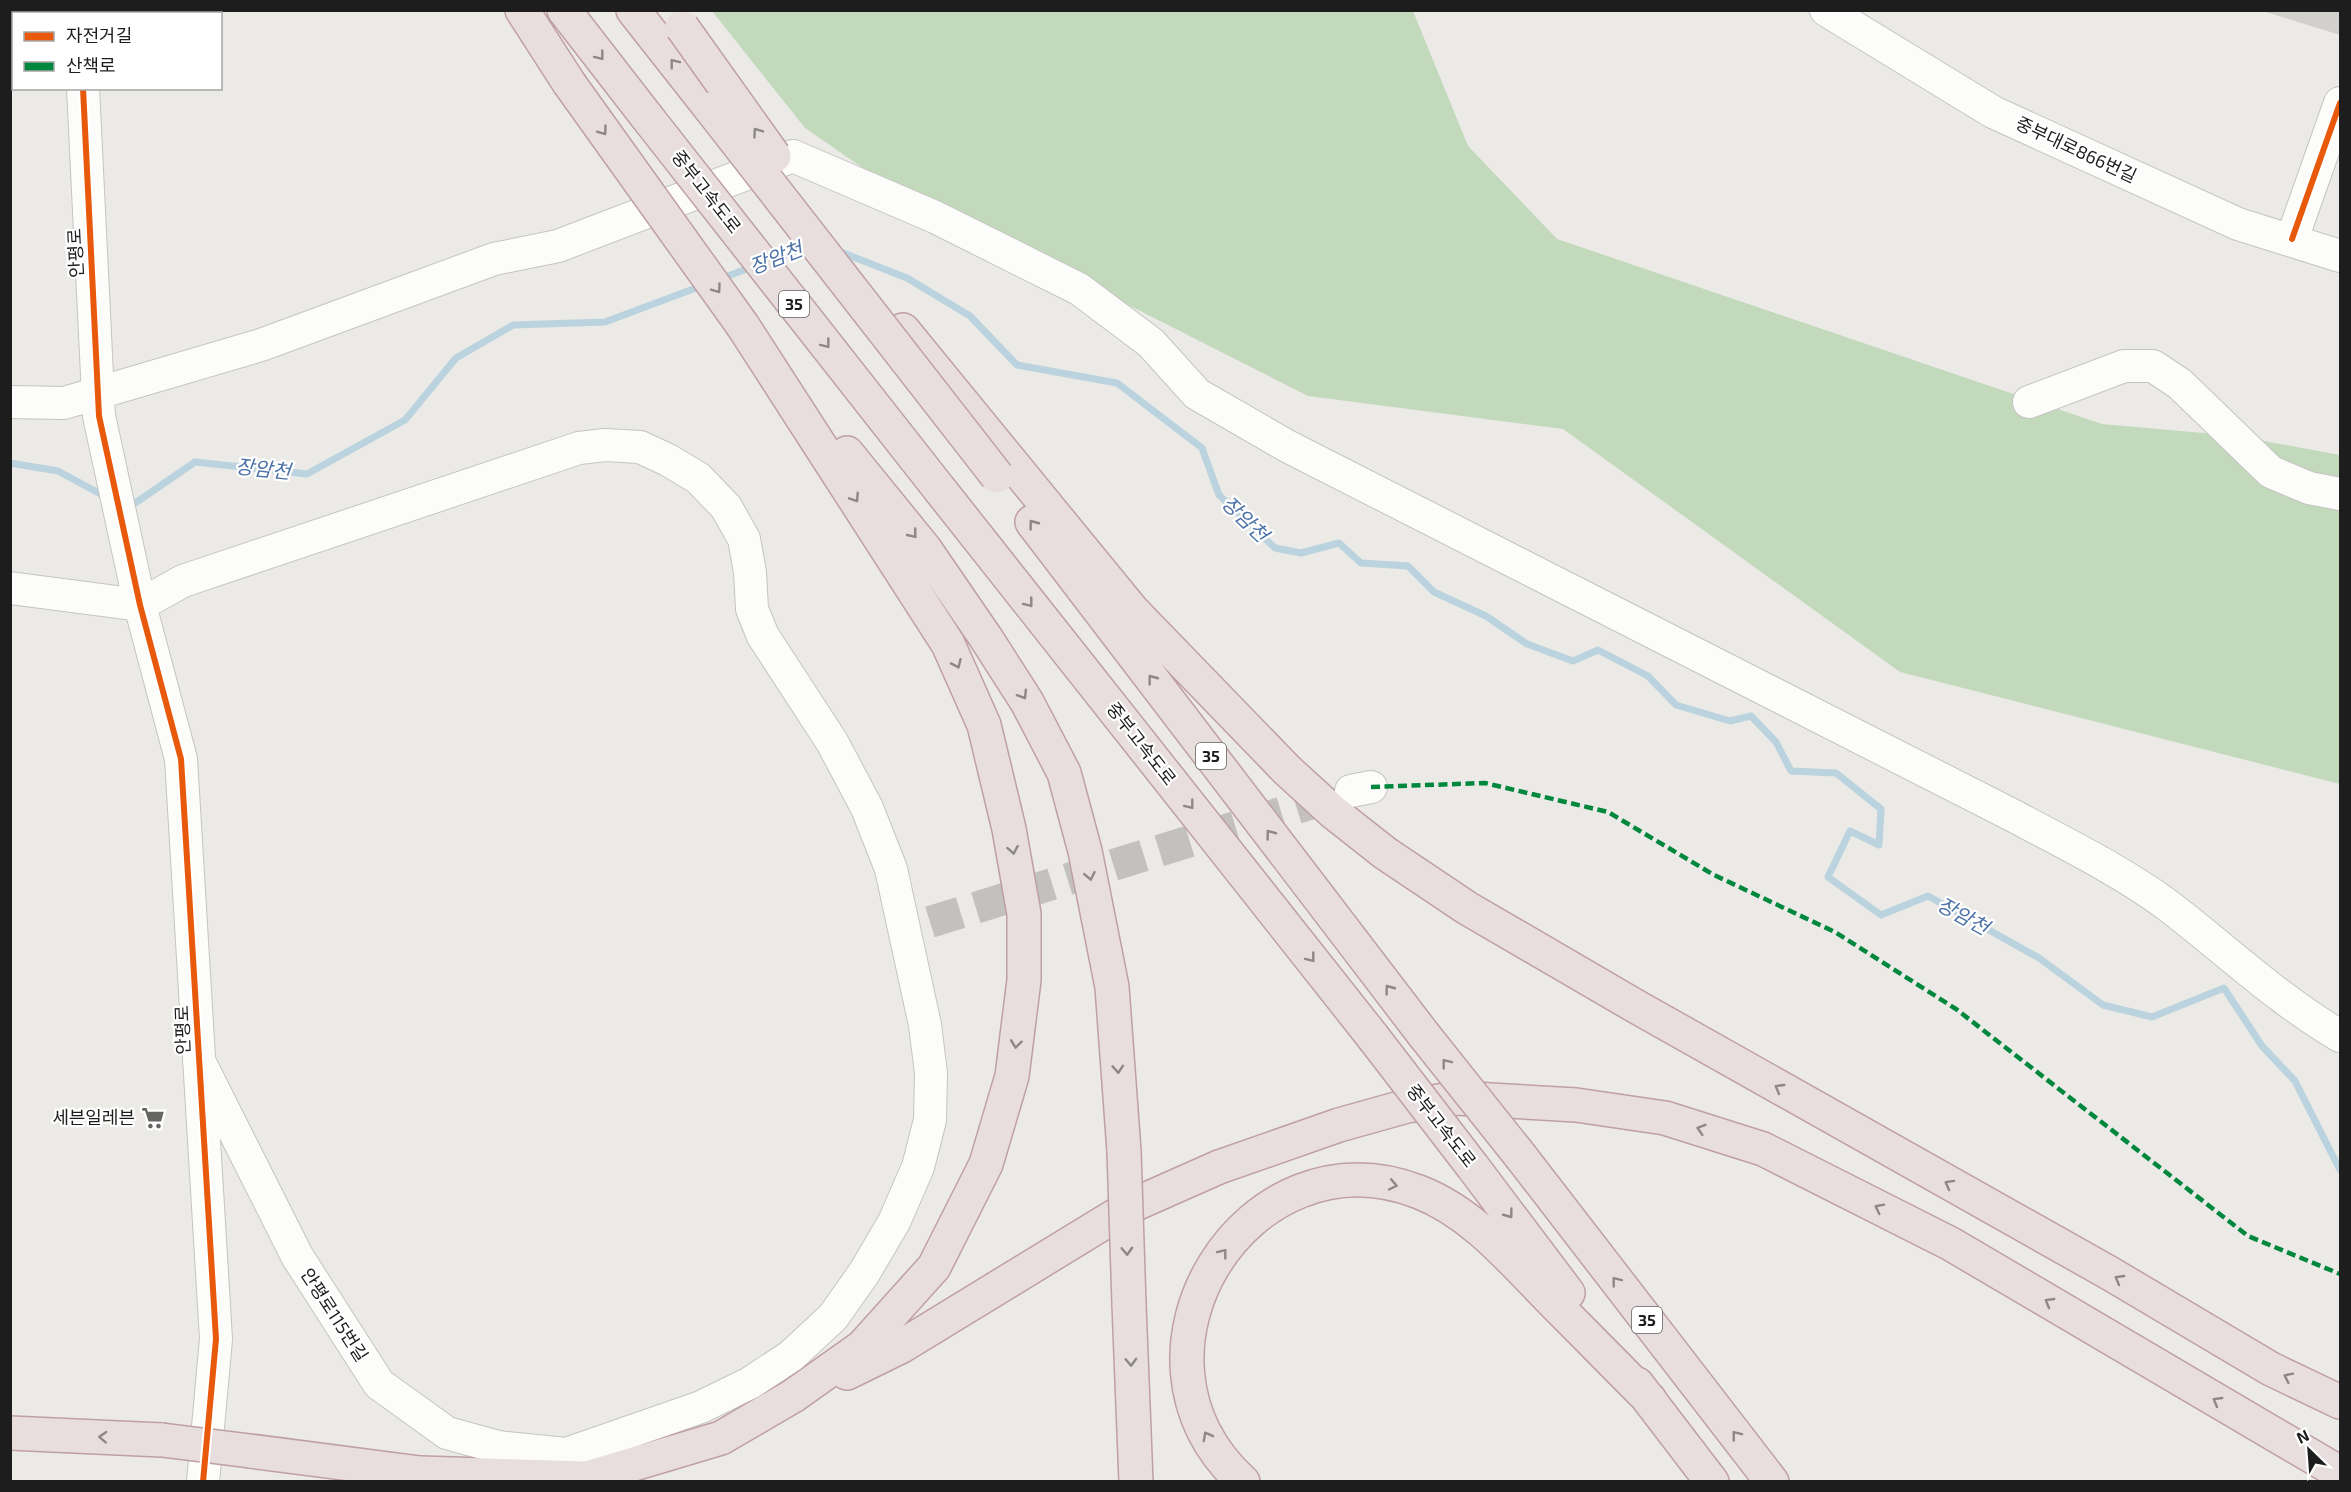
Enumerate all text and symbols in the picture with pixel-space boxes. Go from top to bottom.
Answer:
legend [12,12,222,90]
text: 자전거길 [66,24,132,46]
one-way arrow [592,50,603,61]
text: 산책로 [66,54,116,76]
one-way arrow [671,59,682,70]
street label: 중부대로866번길 [2012,111,2140,187]
one-way arrow [596,124,607,135]
one-way arrow [753,128,764,139]
street label: 중부고속도로 [668,145,746,237]
street label: 안평로 [63,228,87,278]
water label: 장암천 [746,235,808,278]
one-way arrow [710,283,721,294]
road number: 35 [779,291,809,317]
one-way arrow [818,338,829,349]
water label: 장암천 [234,453,294,483]
water label: 장암천 [1218,490,1276,548]
one-way arrow [847,492,858,503]
one-way arrow [1030,520,1041,531]
one-way arrow [906,527,917,538]
one-way arrow [1022,596,1033,607]
one-way arrow [950,658,962,669]
one-way arrow [1148,675,1159,686]
one-way arrow [1015,689,1027,699]
street label: 중부고속도로 [1103,697,1181,789]
road number: 35 [1196,743,1226,769]
one-way arrow [1182,798,1193,809]
one-way arrow [1267,830,1278,841]
one-way arrow [1006,845,1019,855]
one-way arrow [1083,871,1096,881]
water label: 장암천 [1934,891,1996,940]
one-way arrow [1303,951,1314,962]
one-way arrow [1385,985,1396,996]
street label: 안평로 [170,1005,194,1055]
one-way arrow [1010,1039,1023,1048]
one-way arrow [1443,1059,1454,1070]
one-way arrow [1111,1064,1124,1073]
street label: 중부고속도로 [1403,1079,1481,1171]
one-way arrow [1775,1084,1785,1095]
supermarket icon: 세븐일레븐 [140,1105,166,1131]
place label: 세븐일레븐 [52,1106,135,1128]
one-way arrow [1696,1124,1707,1136]
one-way arrow [1388,1178,1398,1191]
one-way arrow [1945,1180,1955,1191]
one-way arrow [1874,1203,1885,1215]
one-way arrow [1501,1207,1512,1218]
one-way arrow [1121,1247,1133,1256]
one-way arrow [1216,1249,1227,1260]
street label: 안평로115번길 [297,1264,373,1365]
one-way arrow [2115,1275,2125,1286]
one-way arrow [1613,1277,1624,1288]
one-way arrow [2045,1298,2055,1310]
road number: 35 [1632,1307,1662,1333]
one-way arrow [1125,1358,1138,1367]
one-way arrow [2283,1372,2294,1384]
one-way arrow [2213,1397,2223,1409]
north arrow [2279,1420,2339,1480]
text: N [2293,1425,2312,1447]
one-way arrow [99,1430,108,1443]
one-way arrow [1203,1431,1215,1442]
one-way arrow [1732,1431,1743,1442]

